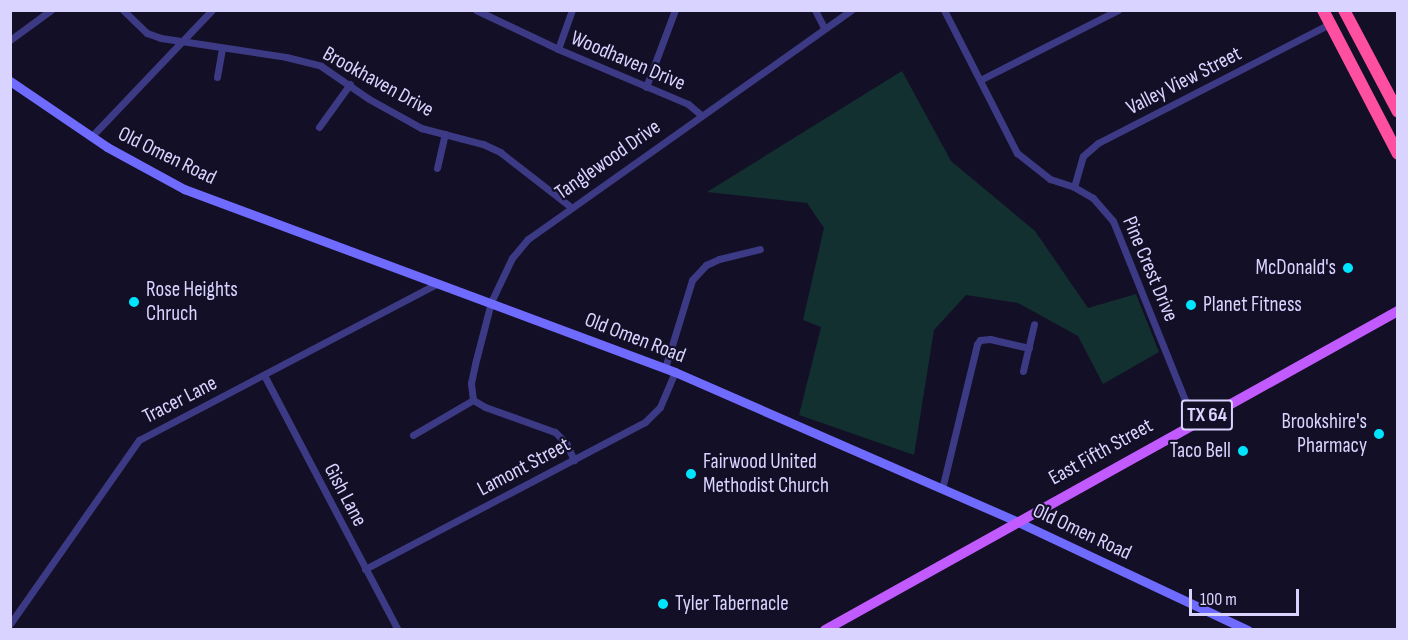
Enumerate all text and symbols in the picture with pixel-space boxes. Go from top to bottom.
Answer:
street label: Woodhaven Drive [567,26,689,96]
street label: Brookhaven Drive [318,41,438,123]
street label: Valley View Street [1122,41,1246,121]
street label: Tanglewood Drive [550,114,666,206]
street label: Old Omen Road [114,121,220,191]
street label: Pine Crest Drive [1117,213,1183,325]
place label: McDonald's [1256,255,1336,281]
marker: McDonald's [1341,261,1355,275]
place label: Rose Heights Chruch [146,277,238,327]
place label: Planet Fitness [1203,292,1302,318]
marker: Rose Heights Chruch [127,295,141,309]
marker: Planet Fitness [1184,298,1198,312]
street label: Old Omen Road [581,307,689,369]
street label: Tracer Lane [139,371,221,429]
road number: TX 64 [1180,398,1234,432]
place label: Brookshire's Pharmacy [1281,409,1367,459]
street label: East Fifth Street [1045,413,1157,491]
marker: Brookshire's Pharmacy [1372,427,1386,441]
street label: Lamont Street [473,432,575,502]
place label: Taco Bell [1170,438,1231,464]
marker: Taco Bell [1236,444,1250,458]
place label: Fairwood United Methodist Church [703,449,829,499]
street label: Gish Lane [318,459,372,531]
marker: Fairwood United Methodist Church [684,467,698,481]
street label: Old Omen Road [1029,498,1135,566]
scale bar [1192,577,1302,615]
text: 100 m [1200,589,1237,610]
place label: Tyler Tabernacle [675,591,789,617]
marker: Tyler Tabernacle [656,597,670,611]

